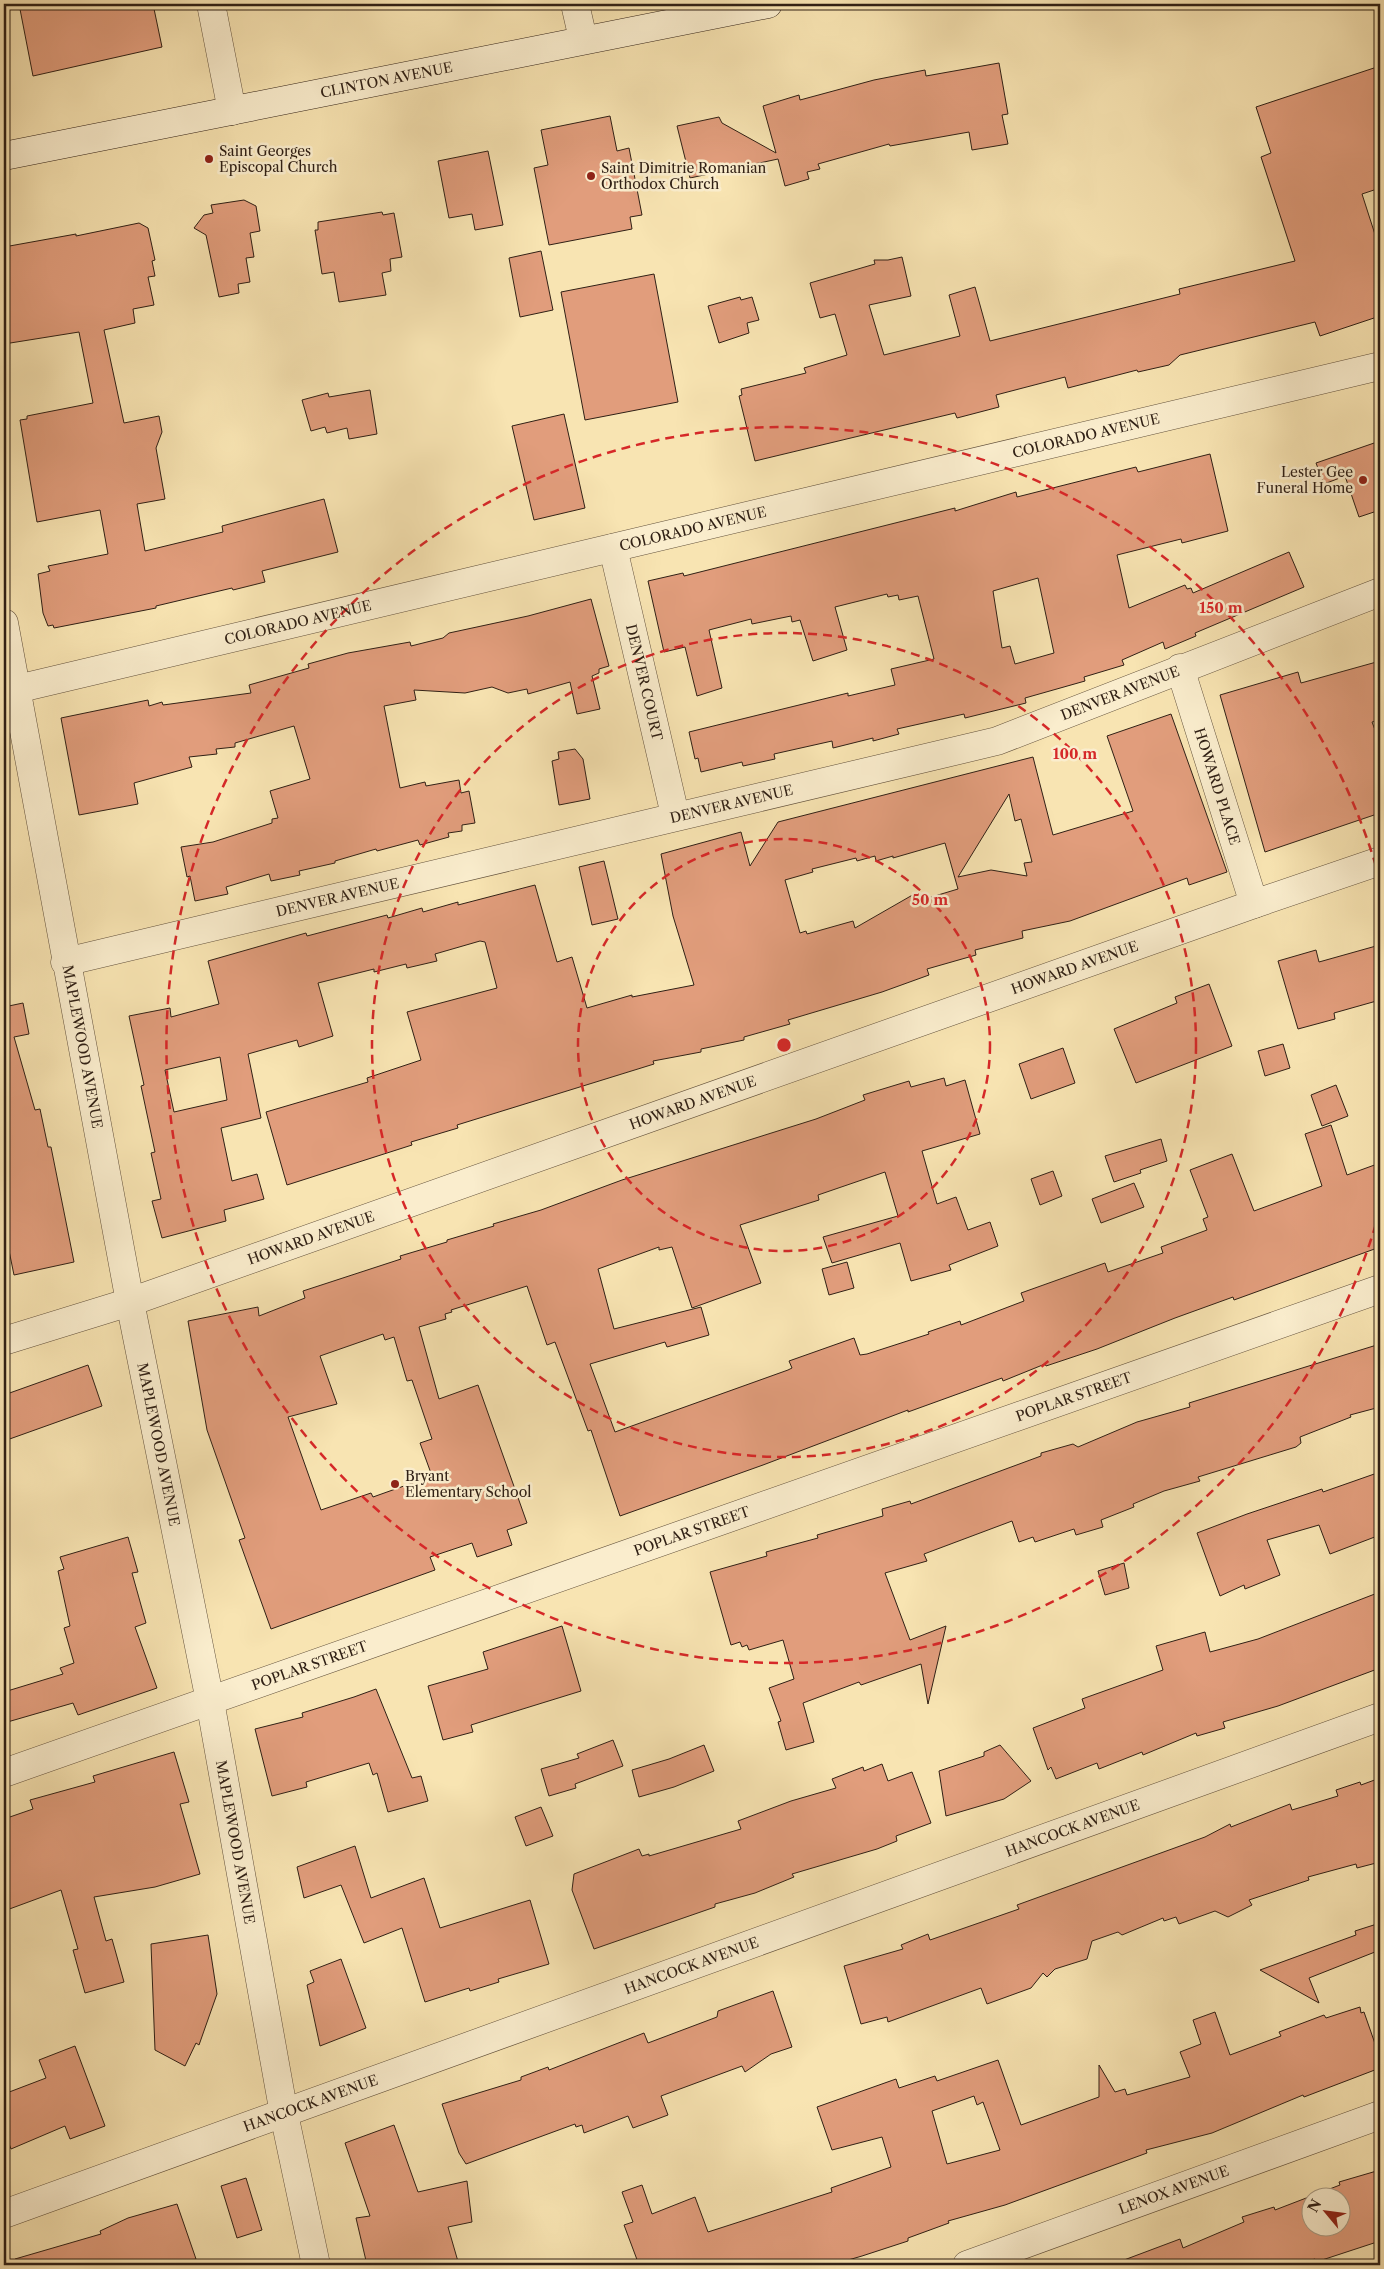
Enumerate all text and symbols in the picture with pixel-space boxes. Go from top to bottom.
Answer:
street label: CLINTON AVENUE [319,58,454,102]
place label: Saint Georges Episcopal Church [219,142,338,176]
marker: Saint Georges Episcopal Church [203,153,215,165]
place label: Saint Dimitrie Romanian Orthodox Church [601,159,767,193]
marker: Saint Dimitrie Romanian Orthodox Church [585,170,597,182]
street label: COLORADO AVENUE [1011,410,1161,462]
place label: Lester Gee Funeral Home [1256,463,1353,497]
marker: Lester Gee Funeral Home [1357,474,1369,486]
street label: COLORADO AVENUE [617,503,768,555]
street label: COLORADO AVENUE [222,596,373,649]
text: 150 m [1199,598,1243,617]
street label: DENVER COURT [622,622,667,743]
street label: DENVER AVENUE [1058,662,1182,724]
street label: HOWARD PLACE [1190,726,1244,847]
text: 100 m [1053,744,1097,763]
street label: DENVER AVENUE [668,781,795,827]
street label: DENVER AVENUE [274,874,401,921]
text: 50 m [912,890,948,909]
street label: HOWARD AVENUE [1009,937,1141,998]
street label: MAPLEWOOD AVENUE [59,963,107,1130]
centre of rings [775,1036,793,1054]
street label: HOWARD AVENUE [627,1072,759,1133]
street label: HOWARD AVENUE [245,1207,377,1269]
street label: MAPLEWOOD AVENUE [133,1361,184,1528]
street label: POPLAR STREET [1013,1368,1135,1425]
place label: Bryant Elementary School [405,1467,531,1501]
marker: Bryant Elementary School [389,1478,401,1490]
street label: POPLAR STREET [631,1502,753,1560]
street label: POPLAR STREET [249,1637,371,1694]
street label: MAPLEWOOD AVENUE [212,1759,259,1926]
street label: HANCOCK AVENUE [1003,1796,1142,1861]
street label: HANCOCK AVENUE [622,1933,761,1998]
street label: HANCOCK AVENUE [241,2071,380,2136]
street label: LENOX AVENUE [1116,2162,1232,2218]
north arrow [1302,2186,1352,2236]
text: N [1304,2196,1325,2215]

